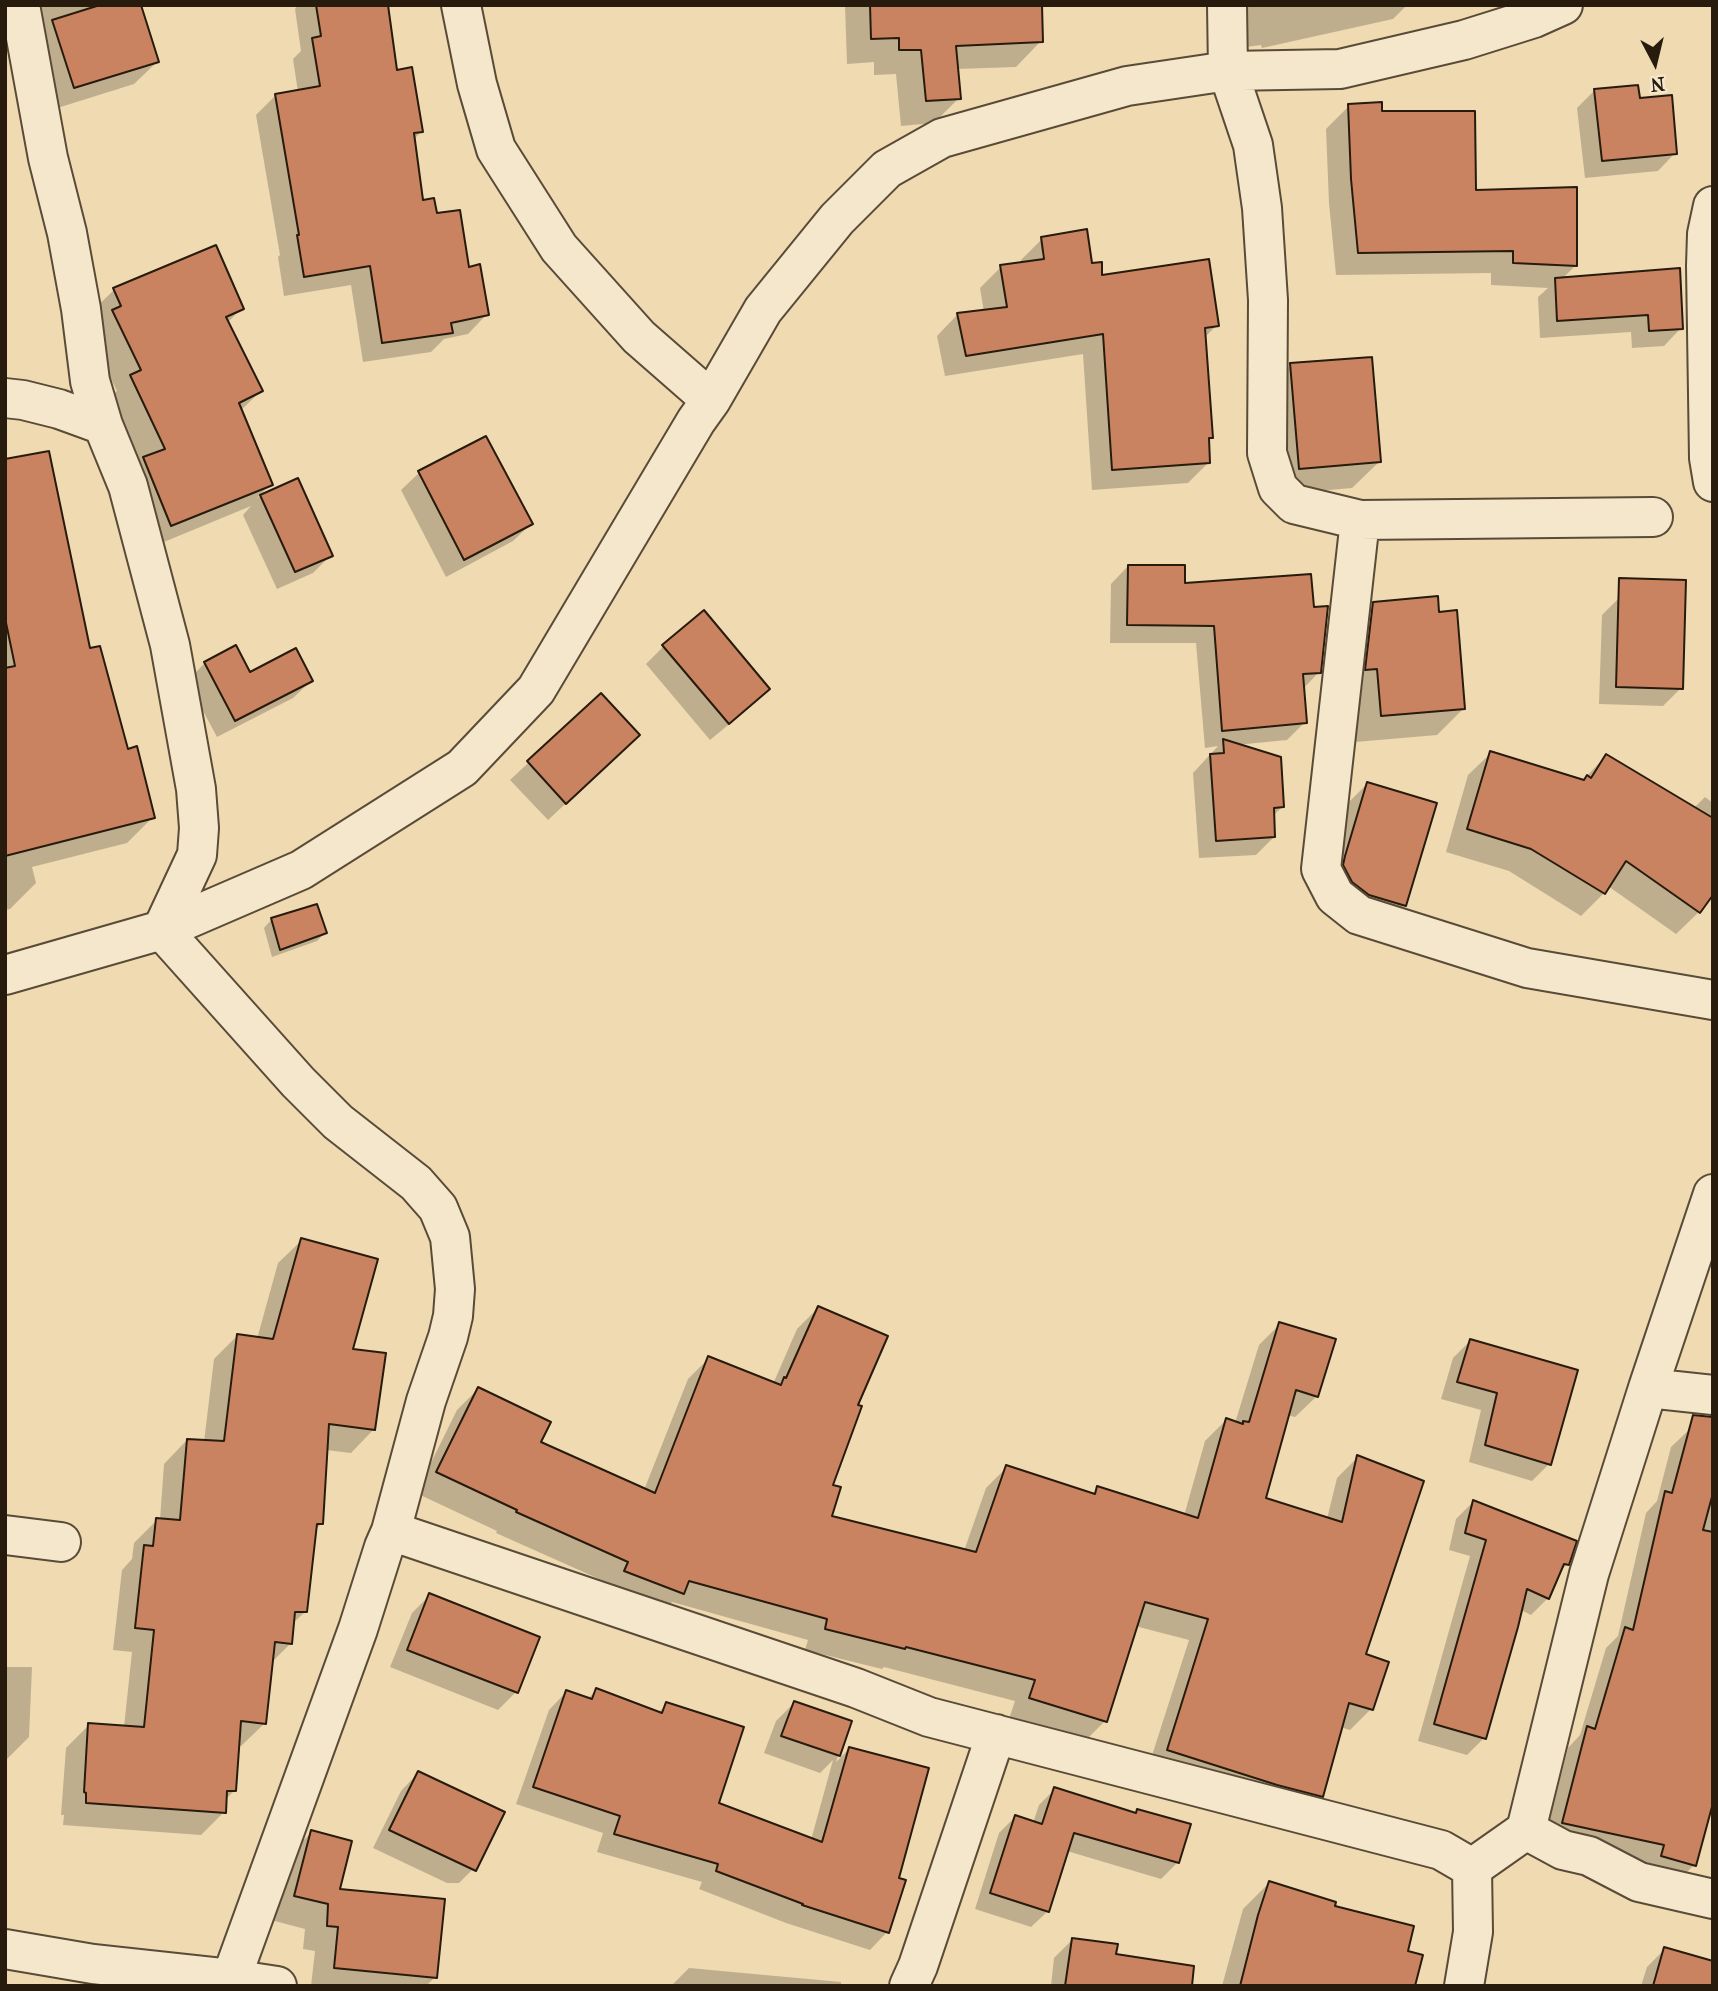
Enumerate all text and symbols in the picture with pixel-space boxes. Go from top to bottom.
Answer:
north arrow [1620,28,1690,98]
text: N [1649,72,1666,96]

